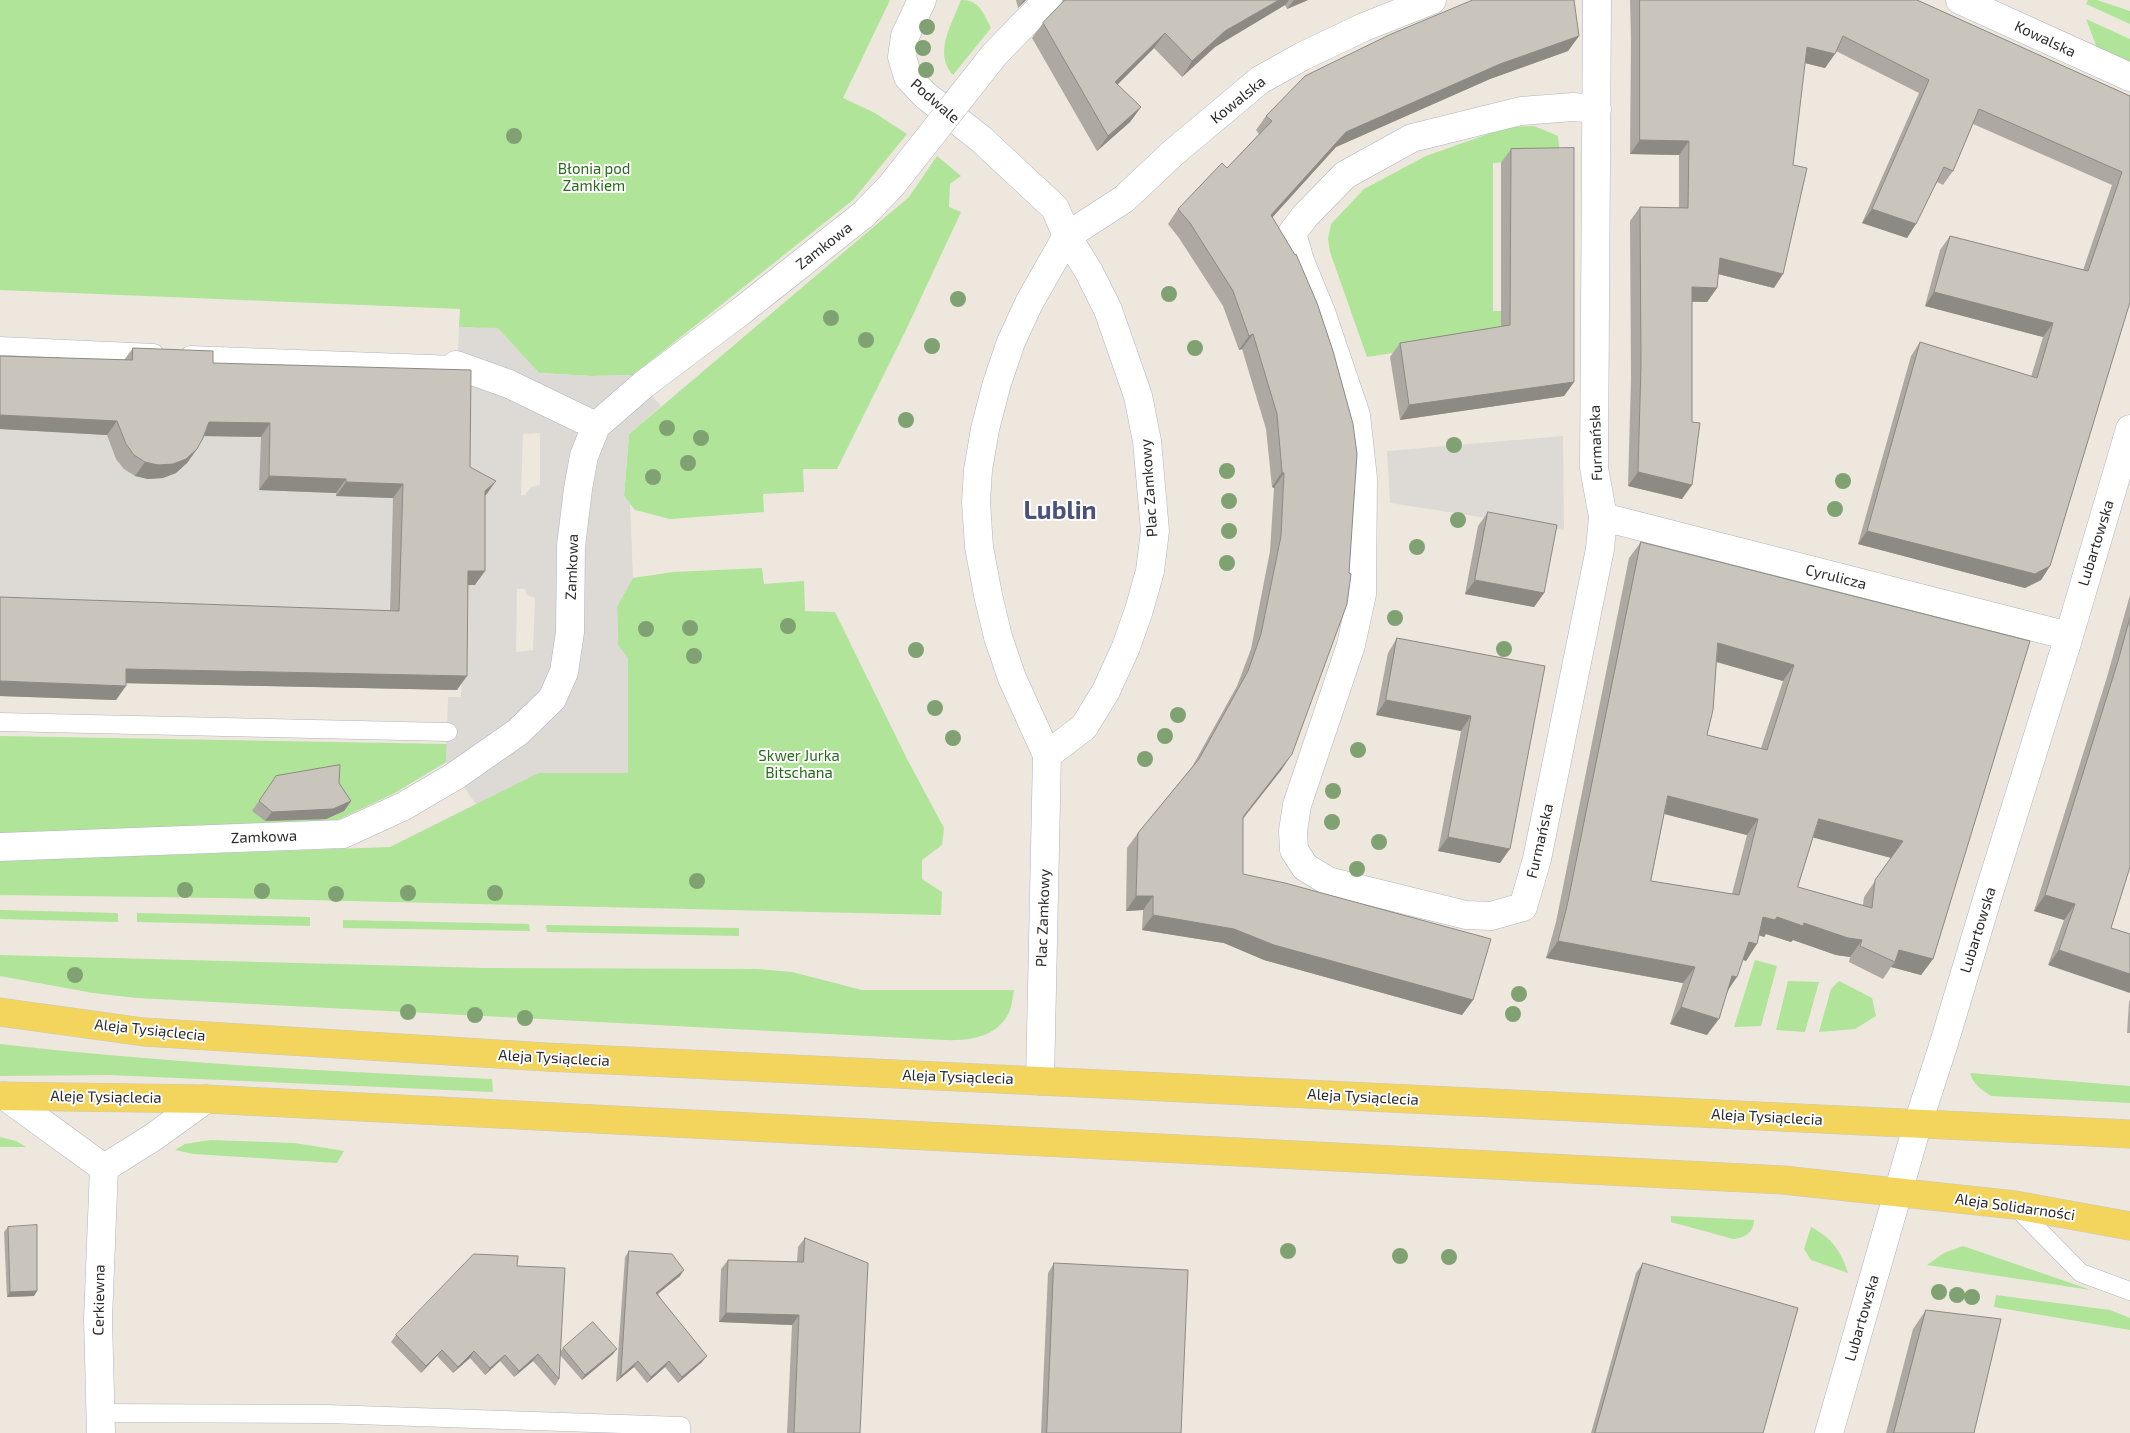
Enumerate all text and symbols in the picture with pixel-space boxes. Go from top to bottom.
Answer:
street label: Kowalska [2011,17,2079,61]
street label: Kowalska [1207,72,1269,128]
street label: Podwale [907,75,963,127]
park label: Błonia pod Zamkiem [558,160,630,195]
street label: Zamkowa [792,218,856,274]
street label: Furmańska [1586,405,1606,481]
street label: Plac Zamkowy [1137,438,1161,538]
district label: Lublin [1023,496,1097,526]
street label: Lubartowska [2074,498,2118,588]
street label: Zamkowa [562,534,582,600]
street label: Cyrulicza [1804,561,1868,593]
park label: Skwer Jurka Bitschana [758,747,840,782]
street label: Furmańska [1523,802,1557,880]
street label: Zamkowa [231,827,297,847]
street label: Plac Zamkowy [1032,869,1054,967]
street label: Lubartowska [1956,885,2000,975]
street label: Aleja Tysiąclecia [94,1015,206,1045]
street label: Aleja Tysiąclecia [498,1046,610,1070]
street label: Aleja Tysiąclecia [902,1066,1014,1088]
street label: Aleja Tysiąclecia [1307,1085,1419,1109]
street label: Aleje Tysiąclecia [50,1087,162,1107]
street label: Aleja Tysiąclecia [1711,1105,1823,1129]
street label: Aleja Solidarności [1954,1190,2076,1224]
street label: Cerkiewna [89,1264,109,1336]
street label: Lubartowska [1841,1273,1883,1363]

